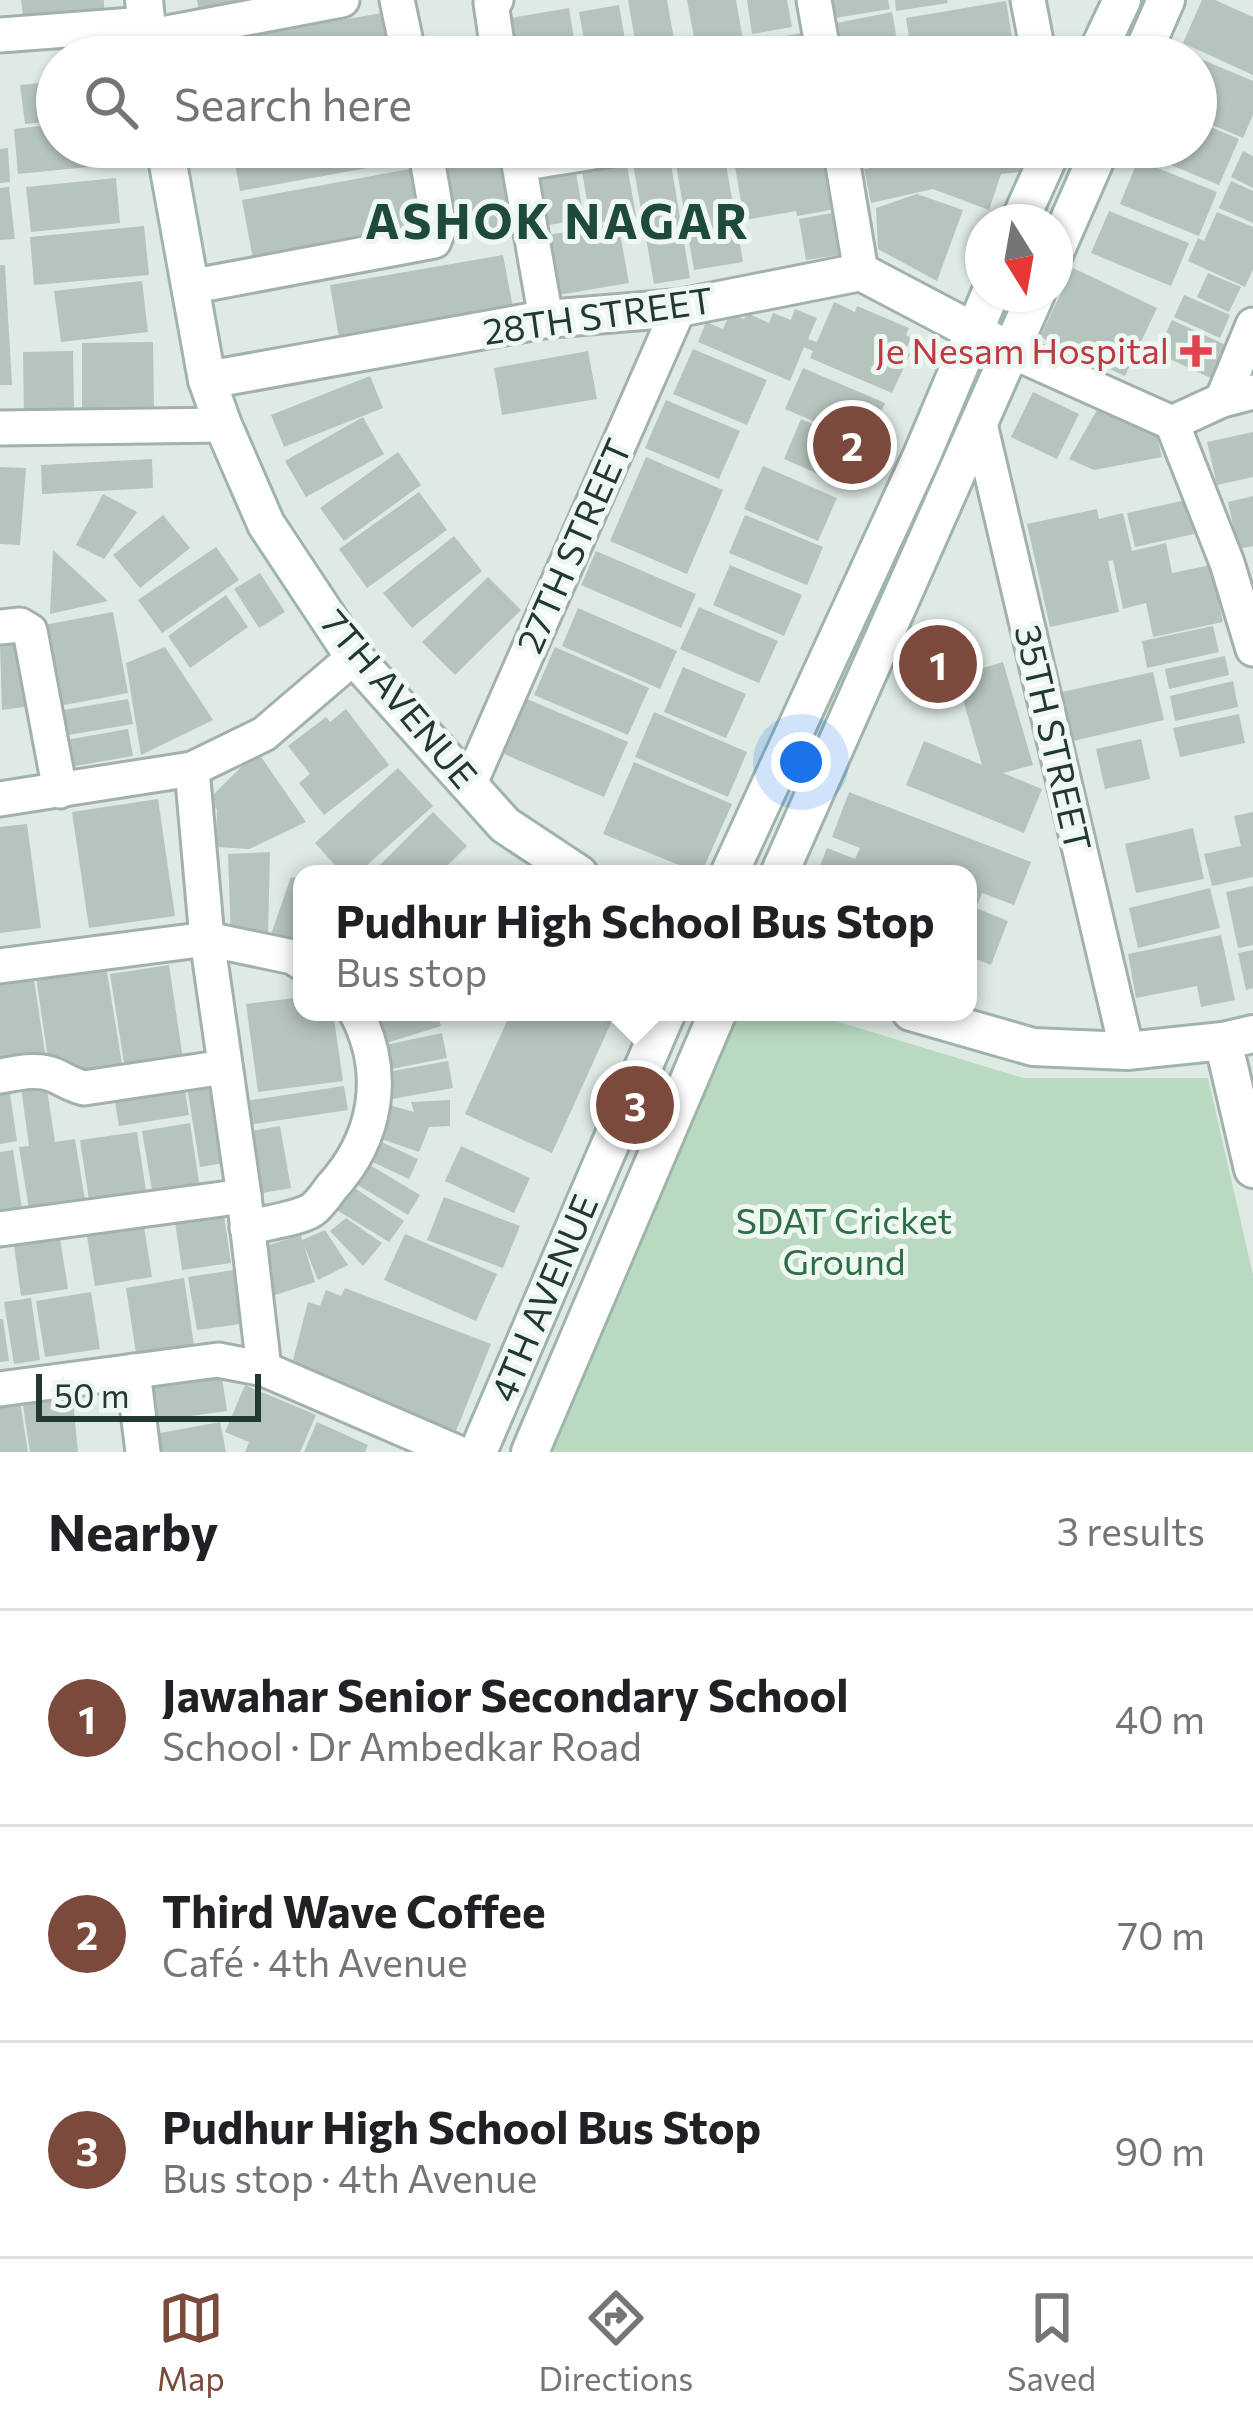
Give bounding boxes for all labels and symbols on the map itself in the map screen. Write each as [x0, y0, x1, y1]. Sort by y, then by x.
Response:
district label: ASHOK NAGAR [365, 190, 751, 249]
north arrow [965, 204, 1073, 312]
street label: 28TH STREET [480, 276, 715, 352]
place label: Je Nesam Hospital [875, 327, 1169, 371]
marker: Je Nesam Hospital [1180, 335, 1212, 367]
pin: 2 [813, 400, 891, 490]
street label: 27TH STREET [505, 431, 639, 659]
street label: 7TH AVENUE [313, 600, 488, 796]
pin: 1 [899, 619, 977, 709]
street label: 35TH STREET [1008, 620, 1102, 855]
your location [771, 732, 831, 792]
pin: 3 [596, 1060, 674, 1150]
street label: 4TH AVENUE [479, 1187, 605, 1407]
park label: SDAT Cricket Ground [736, 1197, 952, 1282]
scale bar [36, 1368, 261, 1421]

